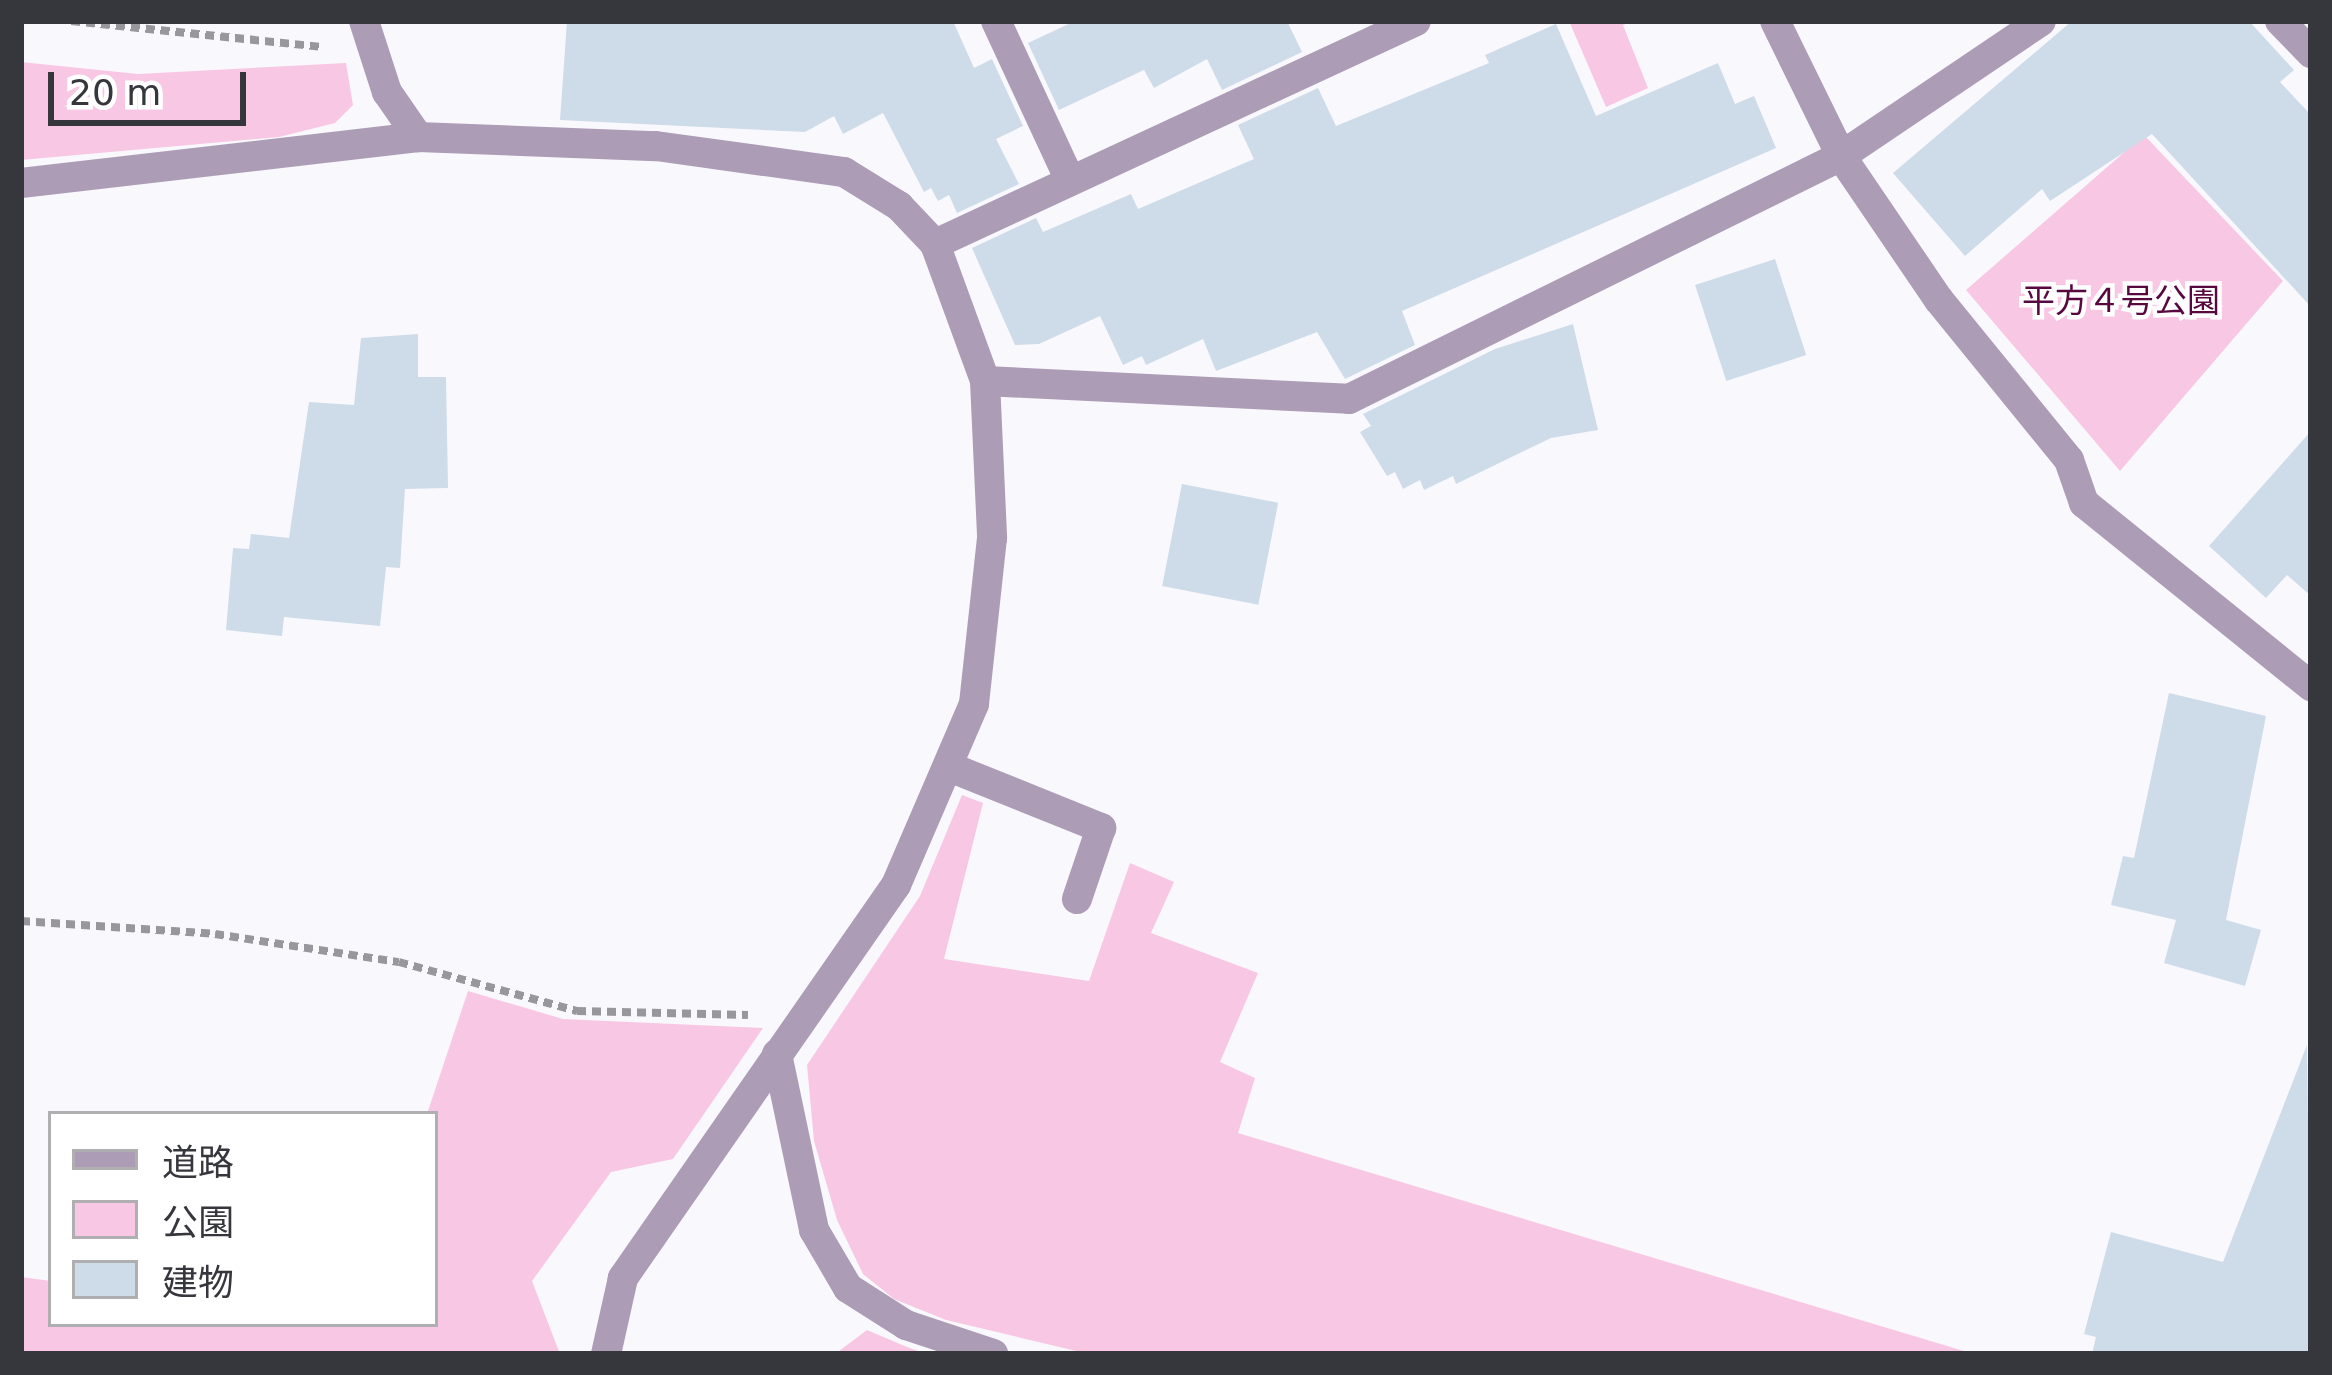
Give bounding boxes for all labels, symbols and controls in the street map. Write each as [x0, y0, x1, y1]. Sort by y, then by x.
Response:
scale bar [54, 48, 252, 122]
text: 20 m [69, 72, 161, 113]
park label: 平方４号公園 [2022, 281, 2220, 321]
legend [48, 1111, 438, 1327]
text: 道路 [162, 1142, 234, 1183]
text: 公園 [162, 1202, 234, 1243]
text: 建物 [162, 1262, 234, 1303]

